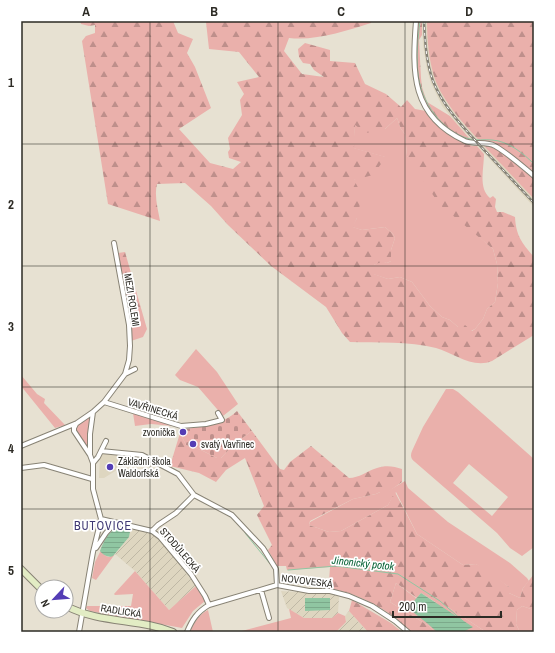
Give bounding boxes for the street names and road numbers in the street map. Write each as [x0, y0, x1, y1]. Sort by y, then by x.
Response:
street label: MEZI ROLEMI [121, 273, 143, 327]
street label: VAVŘINECKÁ [126, 395, 180, 423]
street label: STODŮLECKÁ [157, 524, 204, 576]
street label: NOVOVESKÁ [281, 571, 334, 591]
street label: RADLICKÁ [100, 601, 143, 621]

